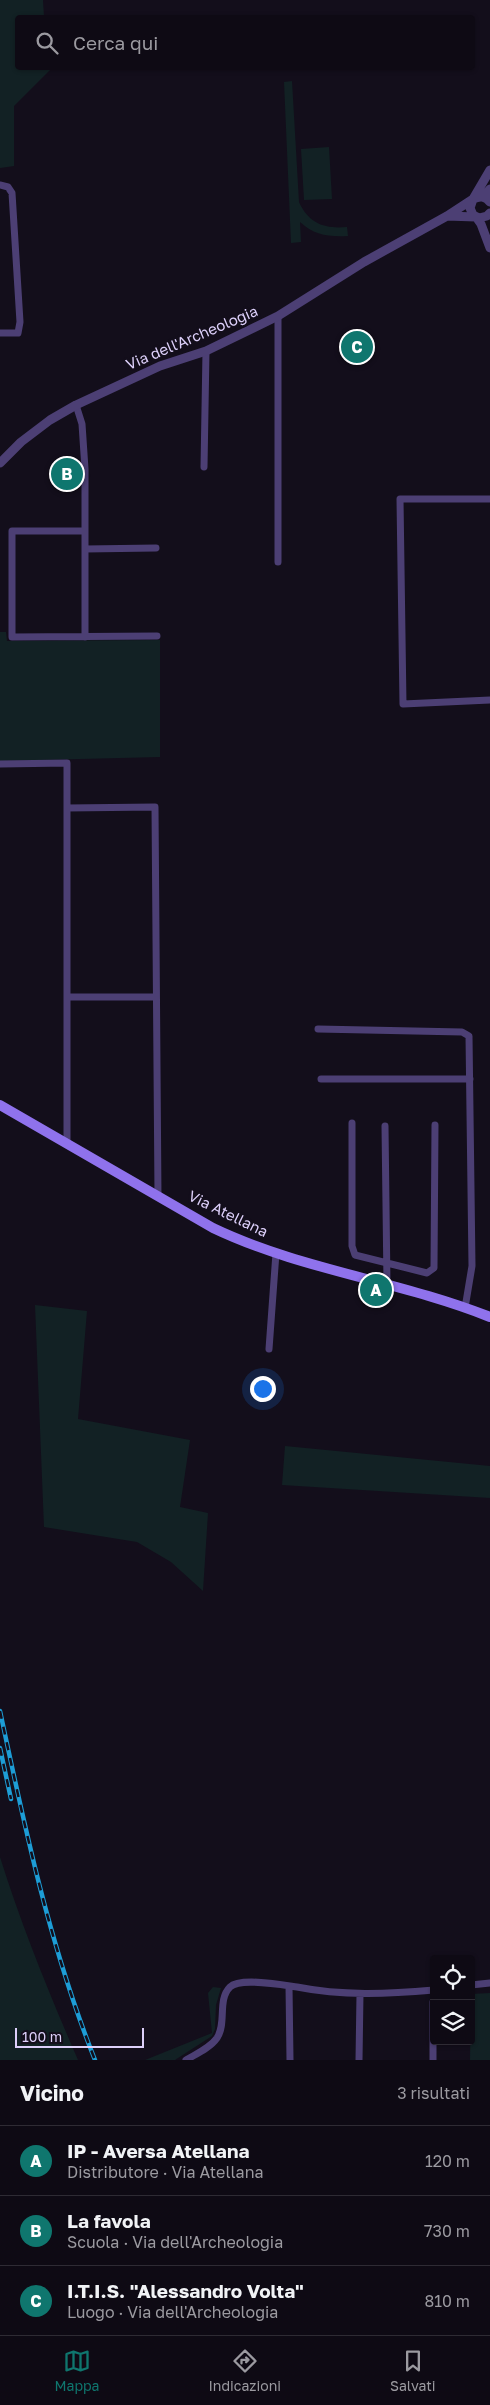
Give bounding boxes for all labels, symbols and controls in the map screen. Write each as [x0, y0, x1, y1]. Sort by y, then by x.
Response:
search box [15, 15, 475, 70]
icon: search [33, 29, 61, 57]
text: Cerca qui [73, 31, 158, 54]
street label: Via dell'Archeologia [123, 301, 260, 373]
pin: C [341, 328, 373, 366]
pin: B [51, 455, 83, 493]
street label: Via Atellana [186, 1186, 271, 1240]
pin: A [360, 1271, 392, 1309]
your location [250, 1376, 276, 1402]
map controls [430, 1955, 475, 2045]
button: locate [430, 1955, 475, 2000]
button: layers [430, 2000, 475, 2045]
scale bar [15, 2025, 144, 2048]
text: 100 m [22, 2028, 62, 2045]
text: Vicino [20, 2080, 84, 2106]
text: 3 risultati [397, 2083, 470, 2103]
text: IP - Aversa Atellana [67, 2139, 249, 2162]
text: A [30, 2151, 42, 2171]
text: 120 m [425, 2151, 470, 2171]
text: Distributore · Via Atellana [67, 2162, 264, 2182]
text: La favola [67, 2209, 151, 2232]
text: B [30, 2221, 42, 2241]
text: 730 m [424, 2221, 470, 2241]
text: Scuola · Via dell'Archeologia [67, 2232, 283, 2252]
text: I.T.I.S. "Alessandro Volta" [67, 2279, 304, 2302]
text: C [30, 2291, 42, 2311]
text: 810 m [424, 2291, 470, 2311]
text: Luogo · Via dell'Archeologia [67, 2302, 278, 2322]
tab: Mappa [54, 2347, 100, 2394]
tab: Indicazioni [208, 2347, 281, 2394]
tab: Salvati [390, 2347, 436, 2394]

